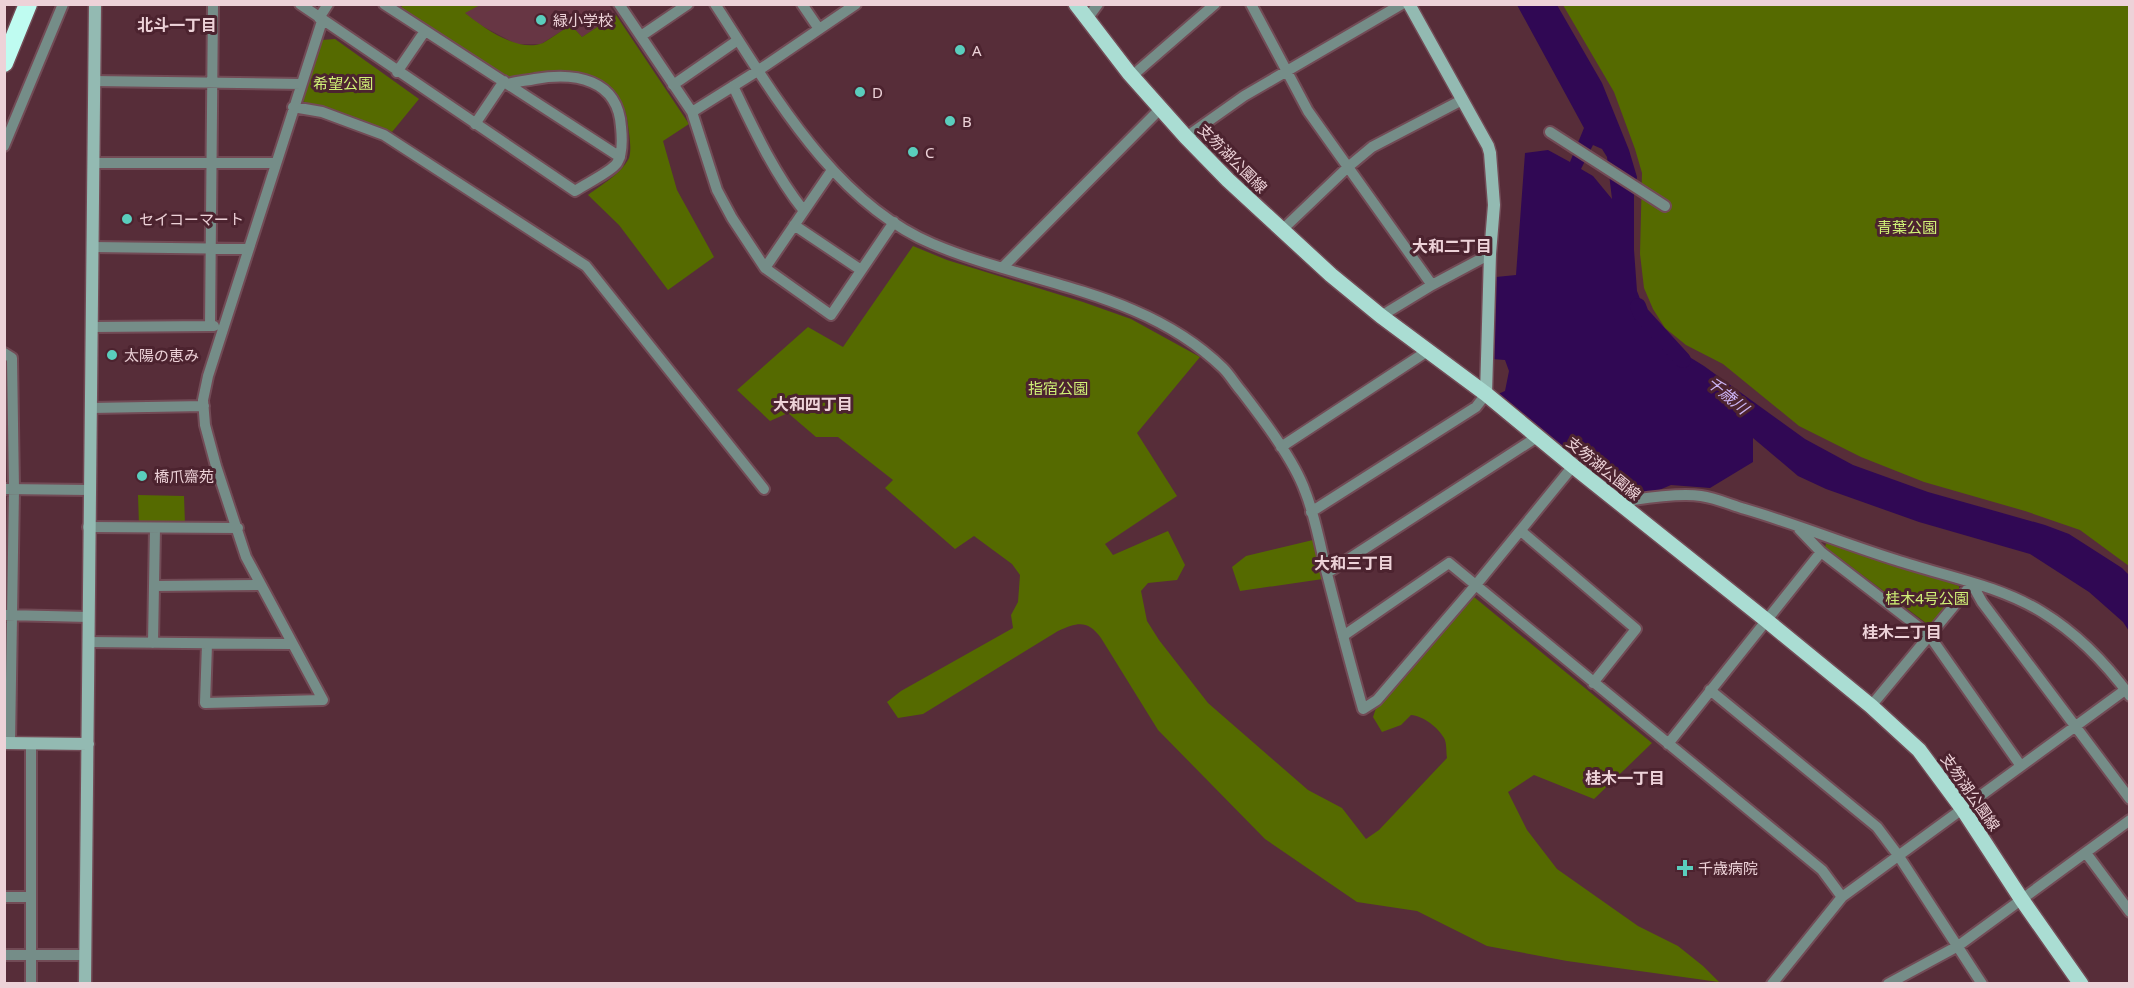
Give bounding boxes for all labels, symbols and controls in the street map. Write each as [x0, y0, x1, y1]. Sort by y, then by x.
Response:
place label: 緑小学校 [553, 10, 613, 30]
marker: 緑小学校 [534, 13, 548, 27]
district label: 北斗一丁目 [137, 14, 217, 36]
place label: A [972, 40, 982, 60]
marker: A [953, 43, 967, 57]
park label: 希望公園 [313, 73, 373, 93]
place label: D [872, 82, 883, 102]
marker: D [853, 85, 867, 99]
place label: B [962, 111, 972, 131]
marker: B [943, 114, 957, 128]
street label: 支笏湖公園線 [1194, 119, 1272, 197]
place label: C [925, 142, 935, 162]
marker: C [906, 145, 920, 159]
place label: セイコーマート [139, 209, 244, 229]
marker: セイコーマート [120, 212, 134, 226]
park label: 青葉公園 [1877, 217, 1937, 237]
district label: 大和二丁目 [1412, 235, 1492, 257]
place label: 太陽の恵み [124, 345, 199, 365]
marker: 太陽の恵み [105, 348, 119, 362]
water label: 千歳川 [1703, 371, 1755, 420]
park label: 指宿公園 [1028, 378, 1088, 398]
district label: 大和四丁目 [773, 393, 853, 415]
street label: 支笏湖公園線 [1563, 432, 1645, 504]
place label: 橋爪齋苑 [154, 466, 214, 486]
marker: 橋爪齋苑 [135, 469, 149, 483]
district label: 大和三丁目 [1314, 552, 1394, 574]
park label: 桂木4号公園 [1885, 588, 1969, 608]
district label: 桂木二丁目 [1862, 621, 1942, 643]
street label: 支笏湖公園線 [1937, 749, 2005, 835]
district label: 桂木一丁目 [1585, 767, 1665, 789]
place label: 千歳病院 [1698, 858, 1758, 878]
marker: 千歳病院 [1676, 859, 1694, 877]

